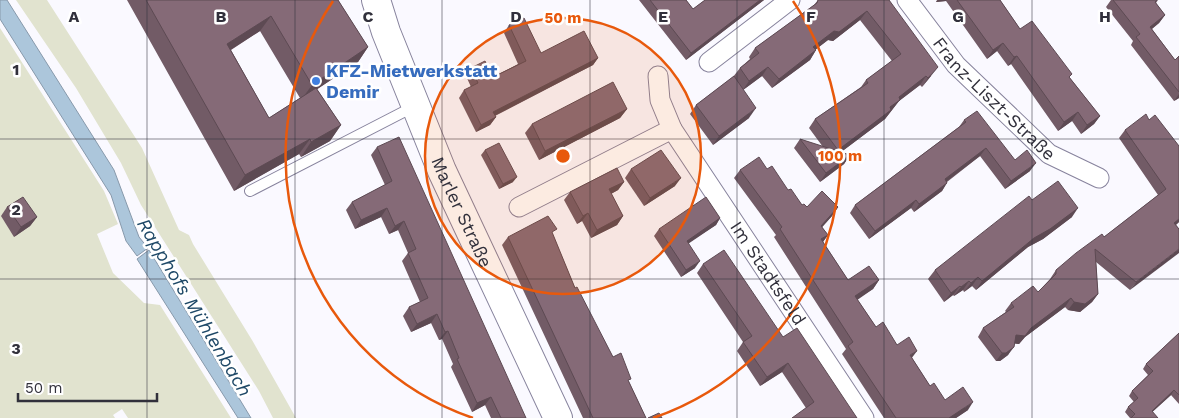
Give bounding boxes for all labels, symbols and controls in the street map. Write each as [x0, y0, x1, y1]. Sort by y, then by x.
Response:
text: A [69, 7, 80, 26]
text: B [216, 7, 227, 26]
text: C [363, 7, 374, 26]
text: D [510, 7, 522, 26]
text: E [658, 7, 668, 26]
text: F [806, 7, 816, 26]
text: G [952, 7, 964, 26]
text: H [1099, 7, 1111, 26]
text: 50 m [545, 9, 581, 27]
street label: Franz-Liszt-Straße [929, 33, 1060, 164]
text: 1 [13, 60, 19, 79]
place label: KFZ-Mietwerkstatt Demir [326, 60, 498, 102]
marker: KFZ-Mietwerkstatt Demir [310, 75, 322, 87]
centre of rings [554, 147, 572, 165]
text: 100 m [818, 147, 862, 165]
street label: Marler Straße [427, 154, 497, 271]
text: 2 [11, 200, 21, 219]
water label: Rapphofs Mühlenbach [132, 214, 257, 400]
street label: Im Stadtsfeld [726, 217, 810, 329]
text: 3 [11, 339, 21, 358]
scale bar [18, 370, 156, 402]
text: 50 m [25, 379, 62, 397]

